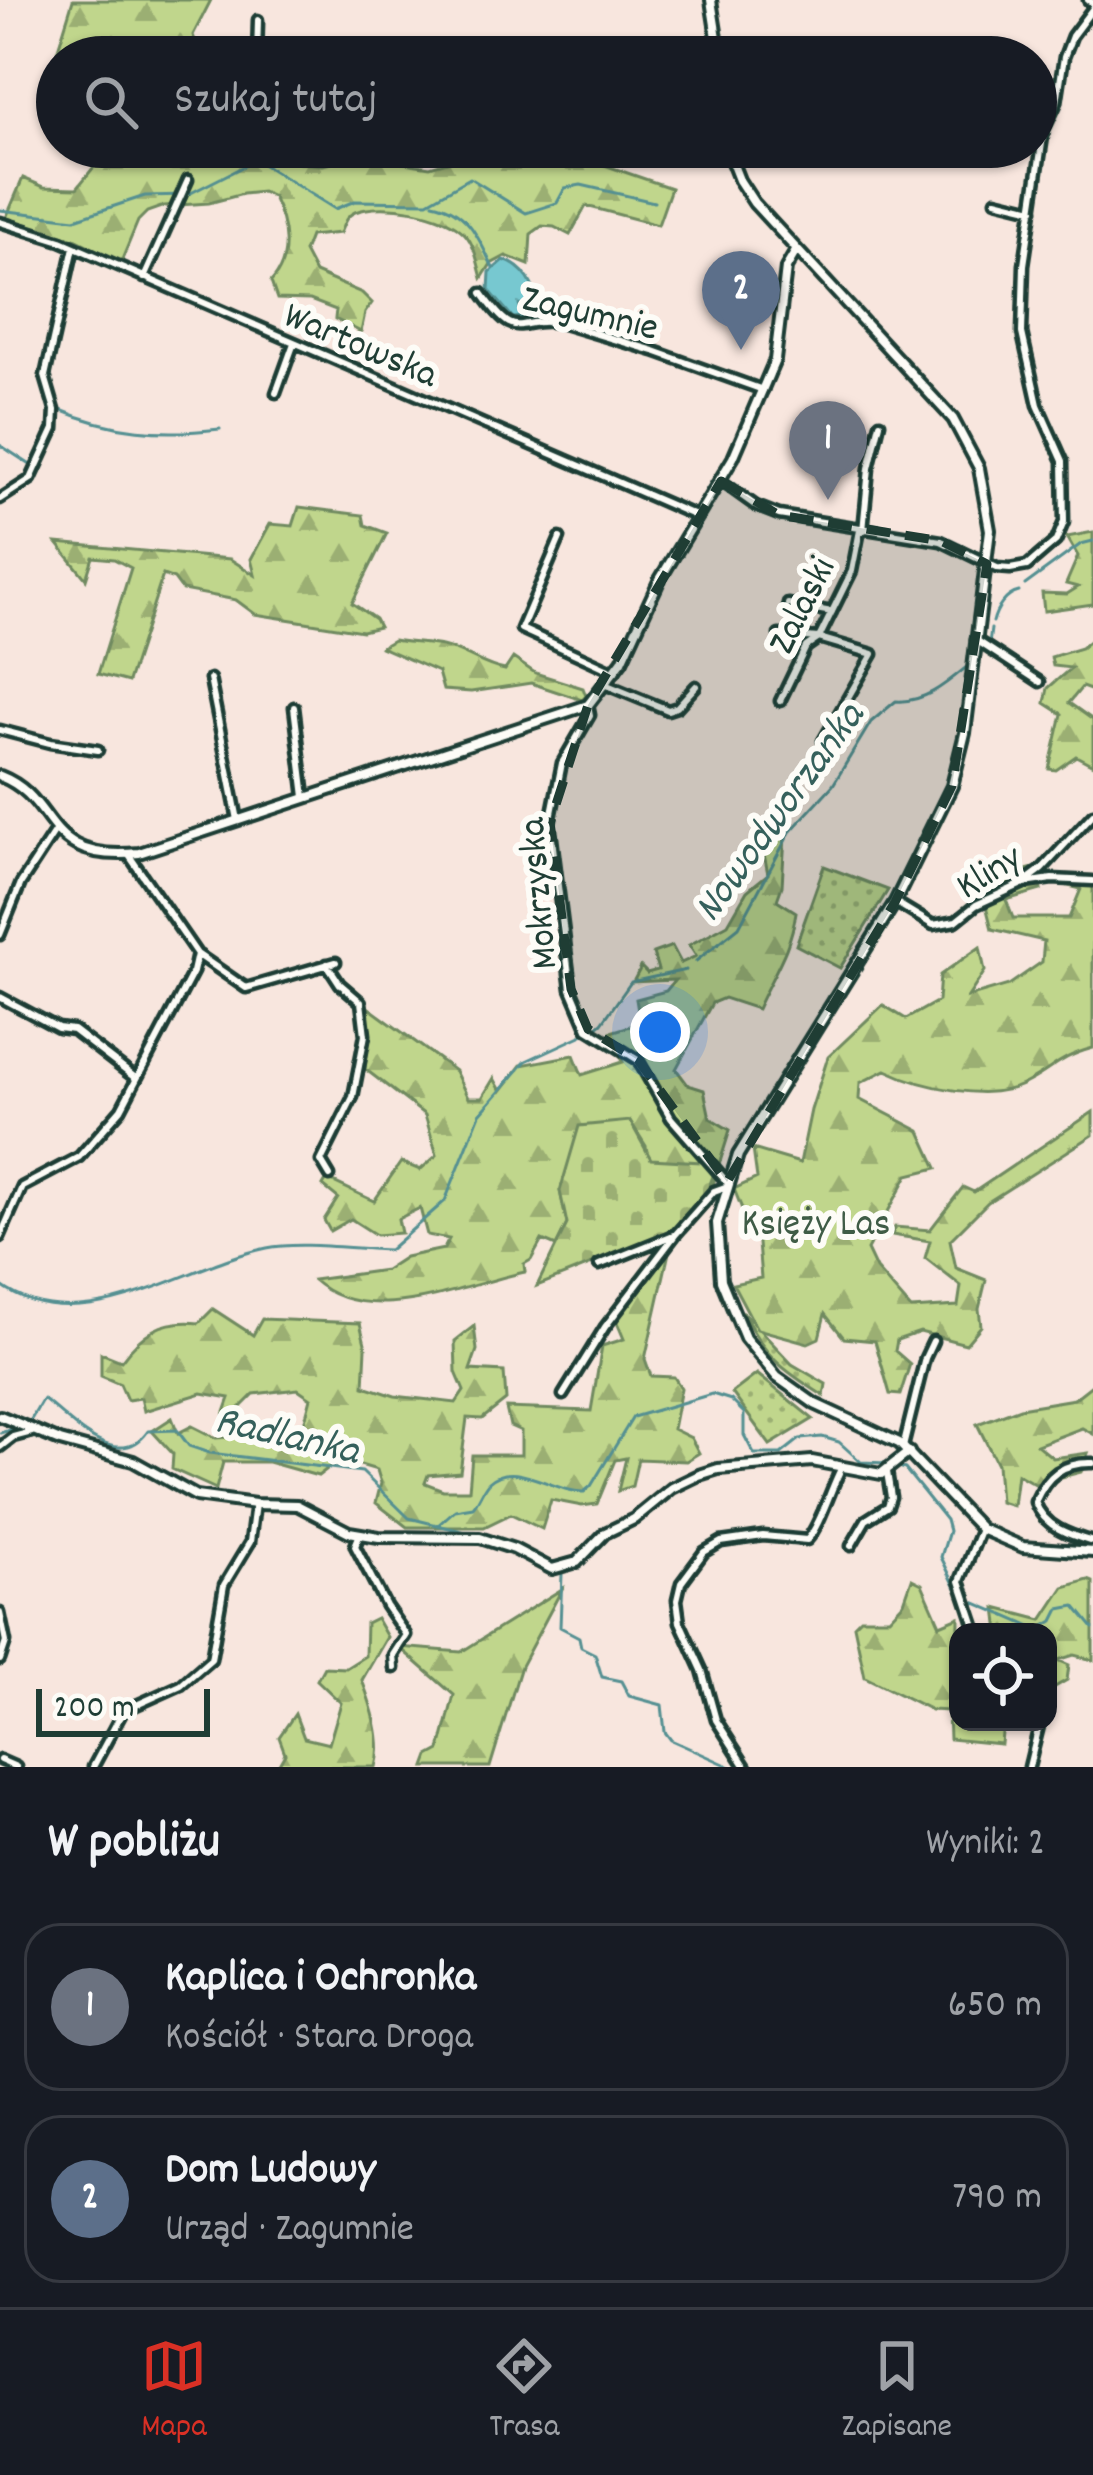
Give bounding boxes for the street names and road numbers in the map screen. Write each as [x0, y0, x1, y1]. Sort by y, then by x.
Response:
street label: Zagumnie [516, 274, 663, 359]
street label: Wartowska [274, 291, 446, 405]
street label: Zalaski [757, 549, 853, 665]
street label: Mokrzyska [507, 815, 575, 972]
street label: Kliny [947, 832, 1035, 916]

